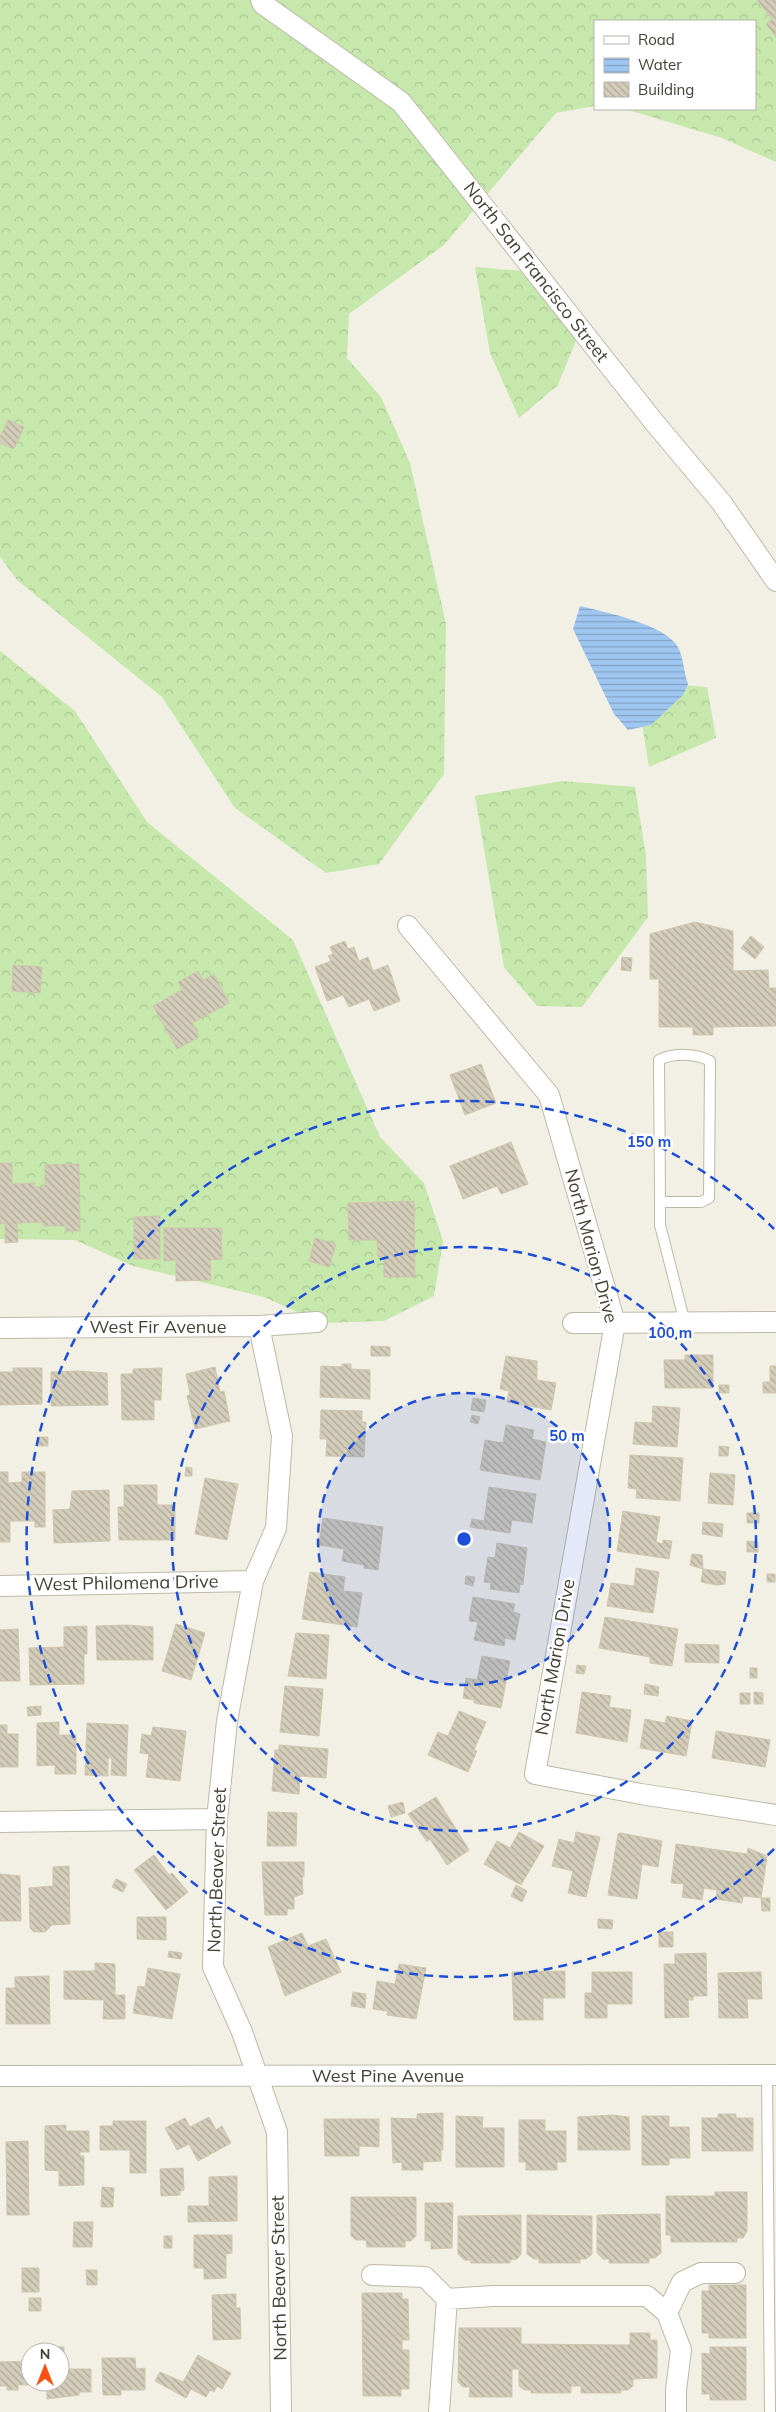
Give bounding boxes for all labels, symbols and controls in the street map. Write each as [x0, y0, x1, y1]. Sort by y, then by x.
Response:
legend [594, 20, 756, 110]
text: Road [638, 30, 675, 49]
text: Water [638, 55, 682, 74]
text: Building [638, 80, 694, 99]
street label: North San Francisco Street [459, 177, 614, 367]
text: 150 m [627, 1132, 671, 1151]
street label: North Marion Drive [560, 1166, 623, 1325]
street label: West Fir Avenue [90, 1315, 226, 1338]
text: 100 m [648, 1323, 692, 1342]
text: 50 m [549, 1426, 585, 1445]
centre of rings [455, 1530, 473, 1548]
street label: West Philomena Drive [33, 1569, 219, 1596]
street label: North Marion Drive [529, 1577, 580, 1737]
street label: North Beaver Street [202, 1787, 231, 1953]
street label: West Pine Avenue [312, 2064, 464, 2087]
street label: North Beaver Street [266, 2195, 291, 2361]
north arrow [20, 2342, 70, 2392]
text: N [40, 2345, 50, 2363]

